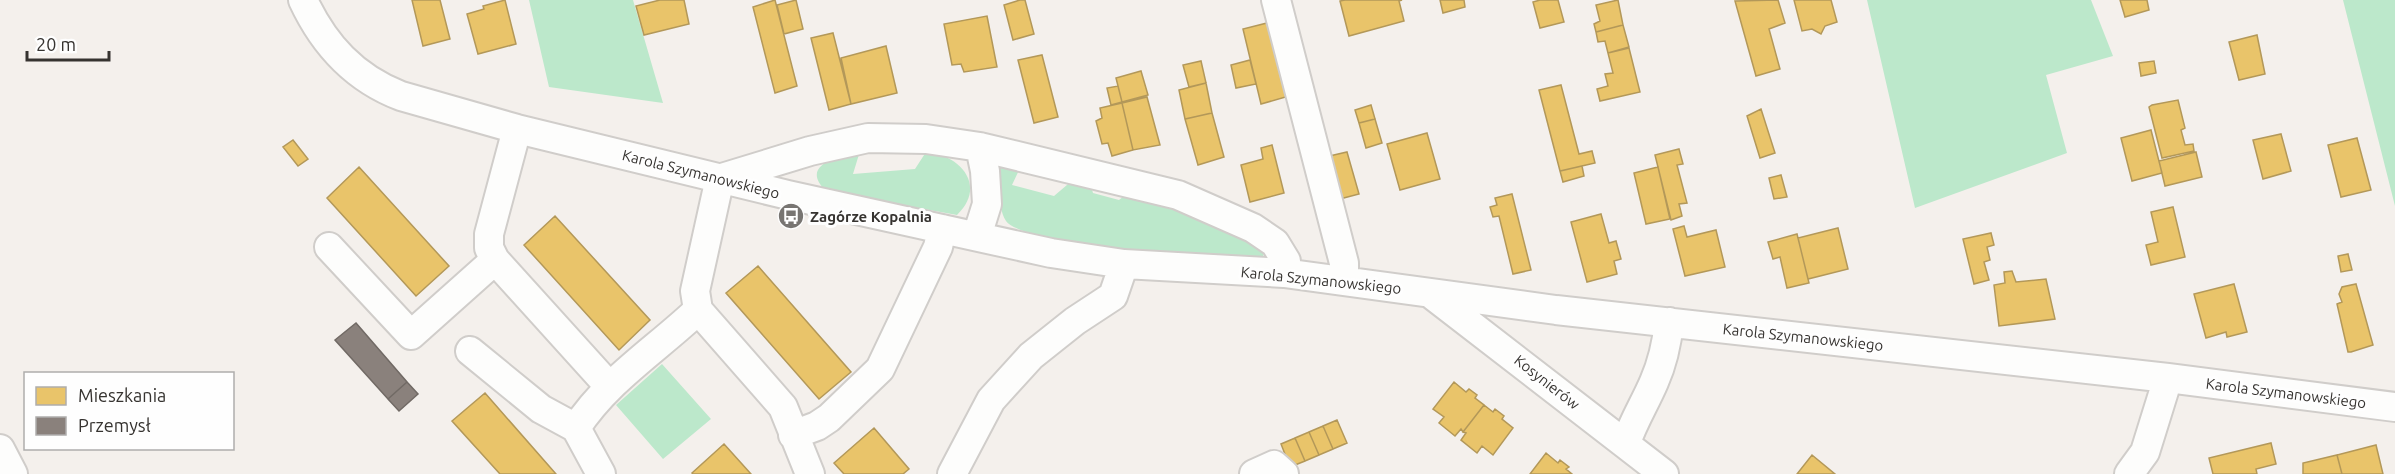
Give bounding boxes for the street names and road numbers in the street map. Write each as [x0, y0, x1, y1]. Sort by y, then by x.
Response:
street label: Karola Szymanowskiego [621, 146, 781, 202]
street label: Karola Szymanowskiego [1240, 263, 1402, 297]
street label: Karola Szymanowskiego [1722, 320, 1884, 354]
street label: Kosynierów [1511, 351, 1583, 413]
street label: Karola Szymanowskiego [2205, 375, 2367, 411]

